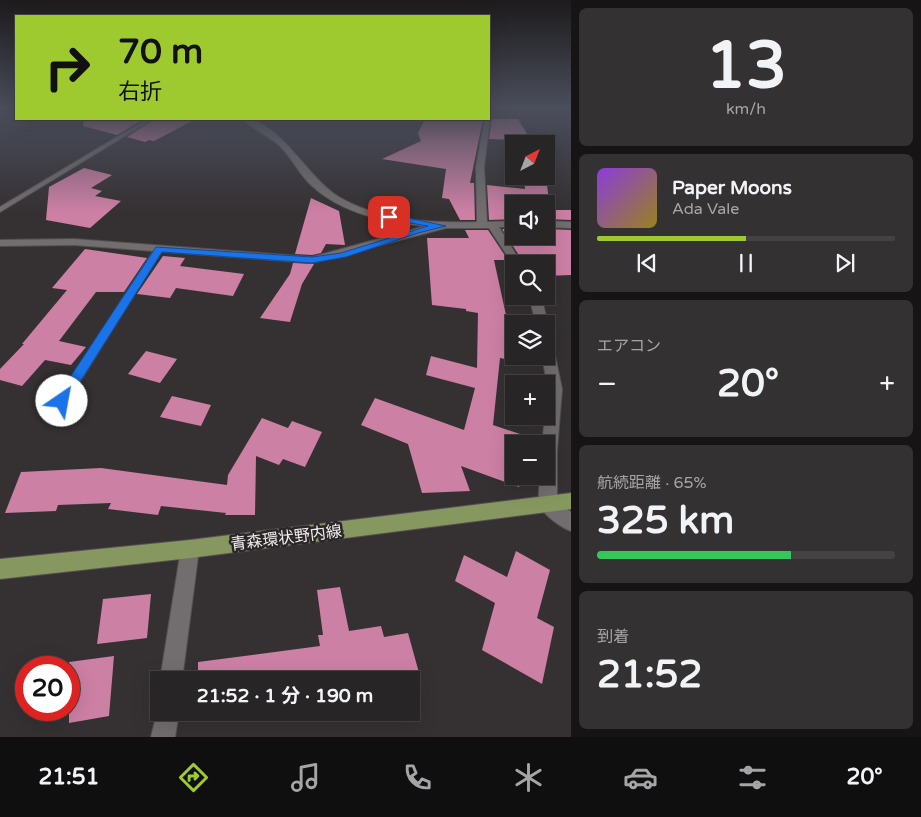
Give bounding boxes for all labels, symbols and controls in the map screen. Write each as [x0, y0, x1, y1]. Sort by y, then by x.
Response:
text: 13 [705, 27, 787, 106]
text: 70 m [118, 31, 203, 73]
icon: right [35, 35, 100, 100]
text: 右折 [118, 79, 162, 105]
text: km/h [726, 99, 766, 119]
north arrow [505, 135, 555, 185]
map controls [505, 135, 555, 485]
text: Paper Moons [672, 177, 792, 199]
button: sound [505, 195, 555, 245]
pin [368, 196, 410, 238]
text: Ada Vale [672, 199, 739, 219]
icon: arrive [375, 203, 403, 231]
icon: previous [633, 249, 661, 277]
icon: pause [732, 249, 760, 277]
icon: next [831, 249, 859, 277]
button: search [505, 255, 555, 305]
button: layers [505, 315, 555, 365]
text: エアコン [597, 336, 661, 356]
text: 20° [717, 361, 779, 407]
text: − [597, 367, 617, 401]
text: + [879, 367, 895, 401]
position arrow [35, 374, 87, 426]
button: + [505, 375, 555, 425]
button: − [505, 435, 555, 485]
text: 航続距離 · 65% [597, 473, 707, 493]
text: 325 km [597, 498, 734, 544]
street label: 青森環状野内線 [229, 521, 343, 555]
text: 到着 [597, 627, 629, 647]
text: 21:52 [597, 652, 702, 698]
speed limit sign: 20 [15, 656, 80, 721]
text: 21:52 · 1 分 · 190 m [197, 685, 373, 707]
icon: directions [176, 760, 211, 795]
icon: music [288, 760, 323, 795]
icon: phone [400, 760, 435, 795]
icon: climate [511, 760, 546, 795]
icon: car [623, 760, 658, 795]
icon: filters [735, 760, 770, 795]
text: 21:51 [38, 764, 99, 790]
text: 20° [847, 764, 883, 790]

